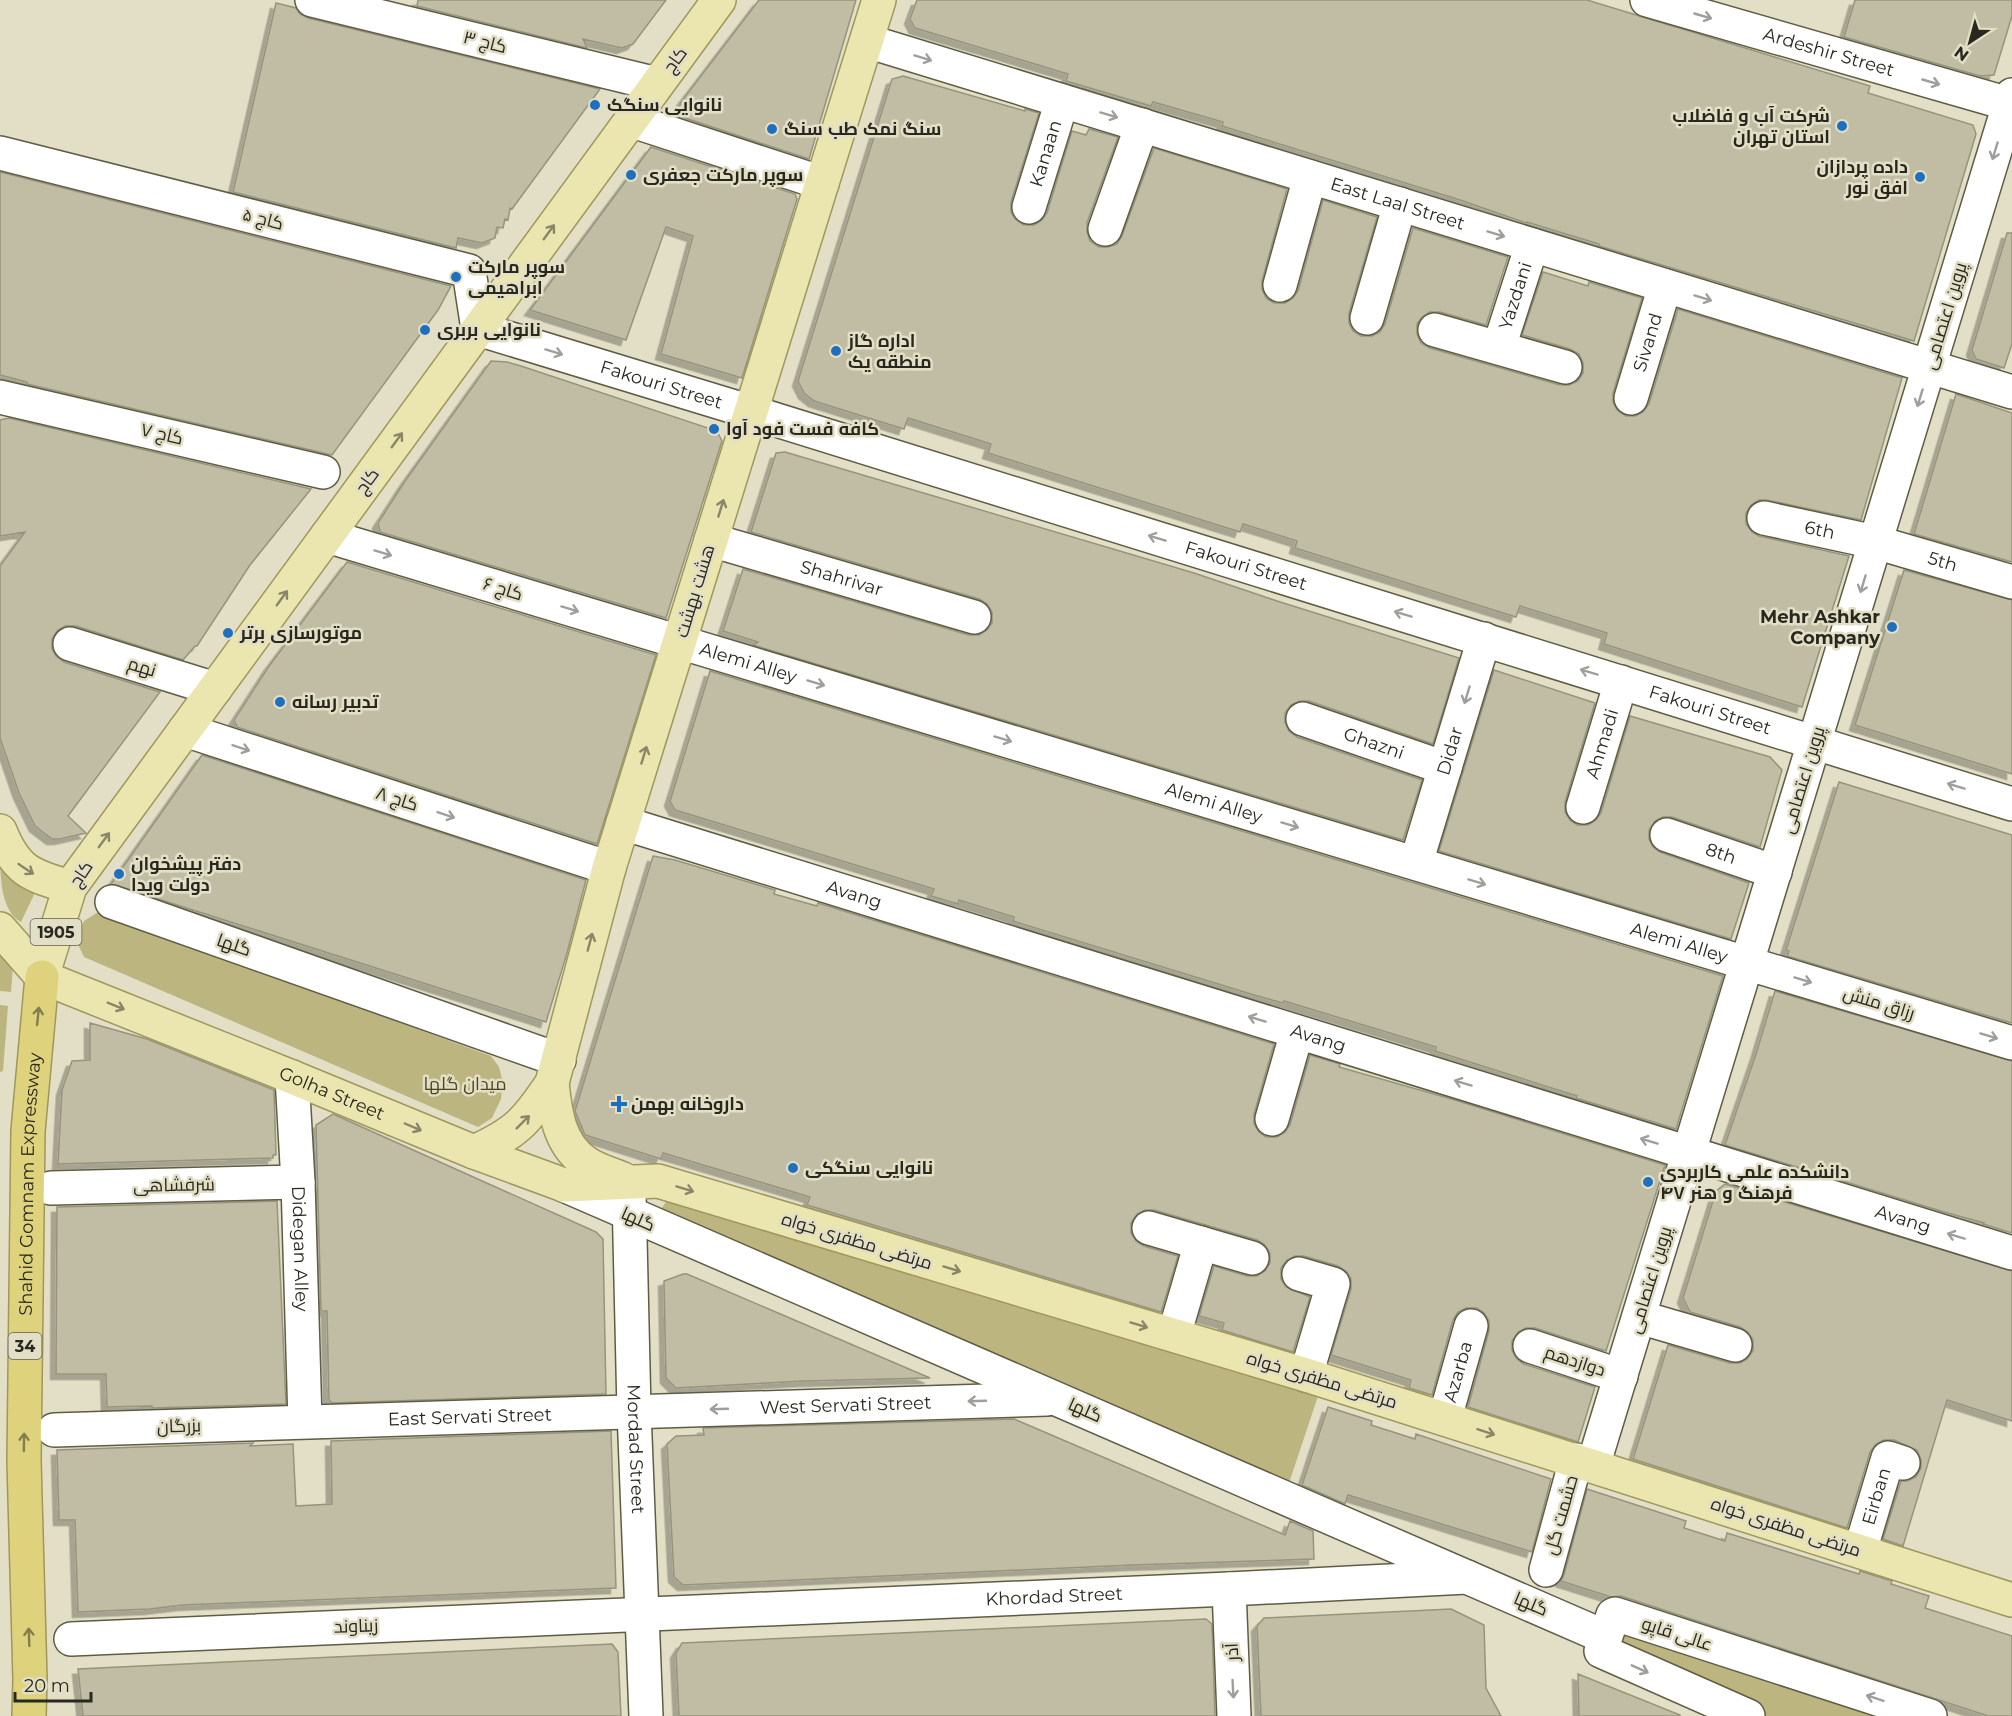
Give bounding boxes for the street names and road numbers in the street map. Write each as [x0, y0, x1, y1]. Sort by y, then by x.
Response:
street label: Ardeshir Street [1761, 23, 1897, 81]
street label: کاج ۳ [461, 26, 509, 59]
street label: کاج [658, 43, 693, 78]
street label: Kanaan [1025, 117, 1066, 190]
street label: East Laal Street [1328, 173, 1467, 235]
street label: کاج ۵ [240, 203, 286, 236]
street label: Yazdani [1494, 259, 1537, 332]
street label: پروین اعتصامی [1918, 260, 1973, 373]
street label: Sivand [1629, 310, 1667, 375]
street label: Fakouri Street [598, 356, 725, 414]
street label: کاج ۷ [138, 418, 185, 451]
street label: کاج [350, 464, 385, 499]
street label: 6th [1803, 516, 1837, 544]
street label: Fakouri Street [1182, 537, 1310, 595]
street label: هشت بهشت [670, 542, 720, 640]
street label: 5th [1925, 547, 1960, 576]
street label: Shahrivar [798, 556, 886, 601]
street label: کاج ۶ [480, 573, 525, 606]
street label: Alemi Alley [697, 638, 800, 688]
street label: نهم [125, 652, 159, 683]
street label: Fakouri Street [1646, 681, 1774, 739]
street label: Ahmadi [1581, 706, 1623, 781]
street label: Ghazni [1341, 723, 1407, 764]
street label: Didar [1432, 724, 1468, 778]
street label: پروین اعتصامی [1776, 724, 1831, 837]
street label: Alemi Alley [1162, 778, 1265, 828]
street label: کاج ۸ [373, 782, 421, 817]
street label: 8th [1703, 838, 1739, 869]
street label: کاج [64, 857, 98, 892]
street label: Avang [824, 876, 885, 914]
street label: Alemi Alley [1628, 918, 1731, 968]
road number: 1905 [31, 919, 82, 945]
street label: گلها [214, 929, 254, 961]
street label: رزاق منش [1840, 982, 1918, 1025]
street label: Avang [1288, 1019, 1349, 1057]
street label: Shahid Gomnam Expressway [15, 1052, 46, 1316]
street label: Golha Street [276, 1062, 388, 1125]
street label: شرفشاهی [133, 1173, 215, 1197]
street label: Didegan Alley [287, 1186, 313, 1312]
street label: Avang [1873, 1200, 1934, 1238]
street label: گلها [618, 1202, 658, 1236]
street label: مرتضی مظفری خواه [779, 1208, 935, 1274]
street label: پروین اعتصامی [1623, 1224, 1678, 1337]
road number: 34 [9, 1333, 42, 1359]
street label: Azarba [1439, 1339, 1477, 1405]
street label: دوازدهم [1541, 1341, 1608, 1382]
street label: مرتضی مظفری خواه [1244, 1347, 1400, 1413]
street label: Mordad Street [622, 1384, 649, 1514]
street label: West Servati Street [760, 1392, 932, 1419]
street label: گلها [1065, 1393, 1105, 1427]
street label: East Servati Street [387, 1403, 552, 1431]
street label: بزرگان [156, 1414, 202, 1438]
street label: Eirban [1857, 1465, 1895, 1528]
street label: حشمت گل [1539, 1473, 1583, 1557]
street label: مرتضی مظفری خواه [1708, 1492, 1864, 1562]
street label: Khordad Street [985, 1583, 1123, 1611]
street label: گلها [1511, 1587, 1551, 1621]
street label: عالی قاپو [1639, 1612, 1715, 1657]
street label: زیناوند [333, 1614, 379, 1638]
street label: آذر [1221, 1642, 1244, 1663]

